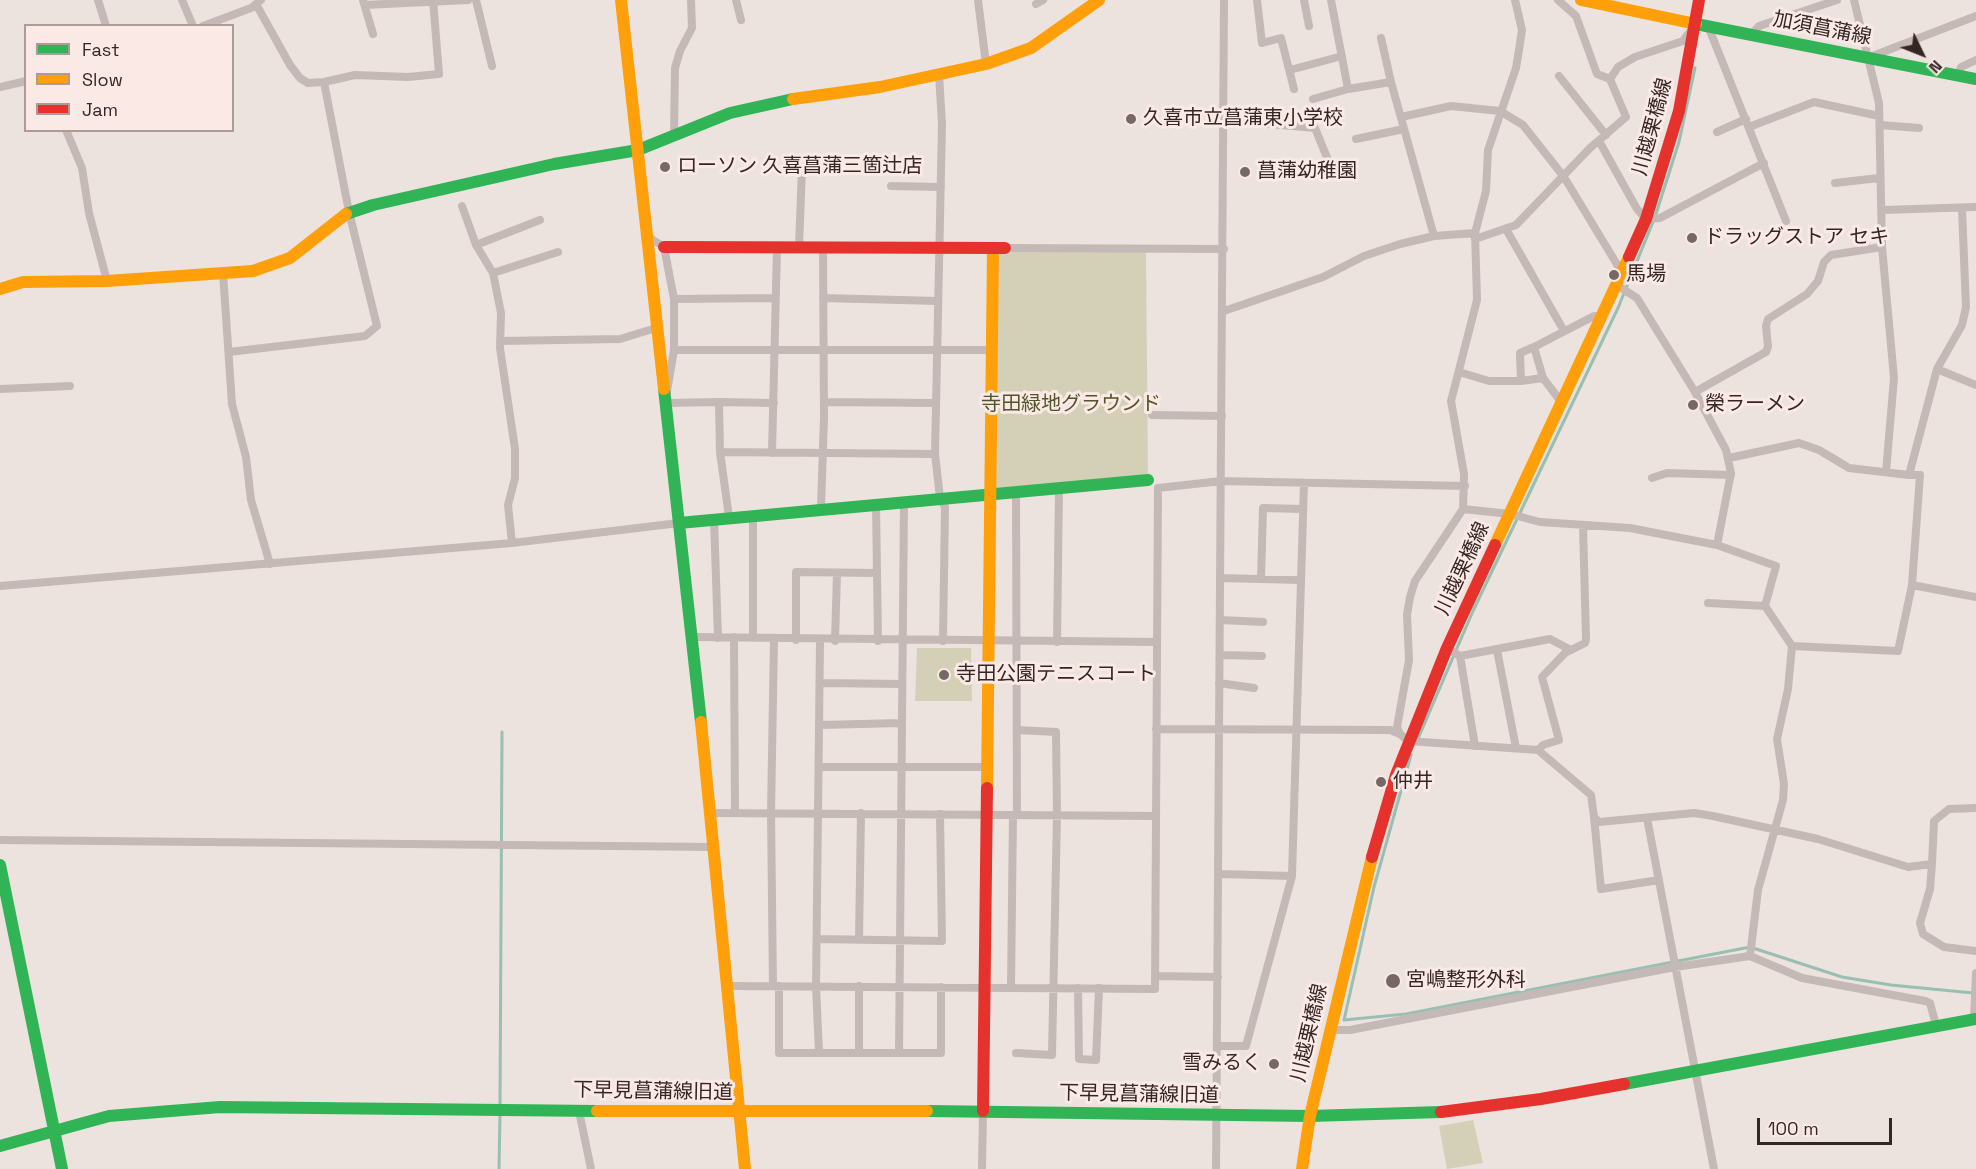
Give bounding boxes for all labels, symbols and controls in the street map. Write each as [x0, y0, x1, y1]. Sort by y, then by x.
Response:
street label: 加須菖蒲線 [1771, 8, 1873, 50]
legend [24, 24, 234, 132]
north arrow [1892, 24, 1952, 84]
text: Fast [82, 38, 119, 61]
text: N [1924, 56, 1947, 78]
text: Slow [82, 68, 123, 91]
street label: 川越栗橋線 [1628, 76, 1678, 178]
text: Jam [82, 98, 118, 121]
place label: 久喜市立菖蒲東小学校 [1143, 107, 1343, 131]
marker: 久喜市立菖蒲東小学校 [1124, 112, 1138, 126]
place label: ローソン 久喜菖蒲三箇辻店 [677, 155, 922, 179]
marker: ローソン 久喜菖蒲三箇辻店 [658, 160, 672, 174]
place label: 菖蒲幼稚園 [1257, 160, 1357, 184]
marker: 菖蒲幼稚園 [1238, 165, 1252, 179]
place label: ドラッグストア セキ [1704, 226, 1889, 250]
marker: ドラッグストア セキ [1685, 231, 1699, 245]
place label: 馬場 [1626, 263, 1666, 287]
marker: 馬場 [1607, 268, 1621, 282]
park label: 寺田緑地グラウンド [981, 393, 1161, 417]
place label: 榮ラーメン [1705, 393, 1805, 417]
marker: 榮ラーメン [1686, 398, 1700, 412]
street label: 川越栗橋線 [1431, 519, 1495, 619]
place label: 寺田公園テニスコート [956, 663, 1156, 687]
marker: 寺田公園テニスコート [937, 668, 951, 682]
place label: 仲井 [1393, 770, 1433, 794]
marker: 仲井 [1374, 775, 1388, 789]
place label: 宮嶋整形外科 [1406, 969, 1526, 993]
marker: 宮嶋整形外科 [1384, 972, 1402, 990]
street label: 川越栗橋線 [1287, 982, 1333, 1084]
place label: 雪みるく [1182, 1052, 1262, 1076]
marker: 雪みるく [1267, 1057, 1281, 1071]
street label: 下早見菖蒲線旧道 [573, 1079, 733, 1105]
street label: 下早見菖蒲線旧道 [1059, 1082, 1219, 1108]
scale bar [1760, 1106, 1895, 1144]
text: 100 m [1768, 1117, 1819, 1140]

